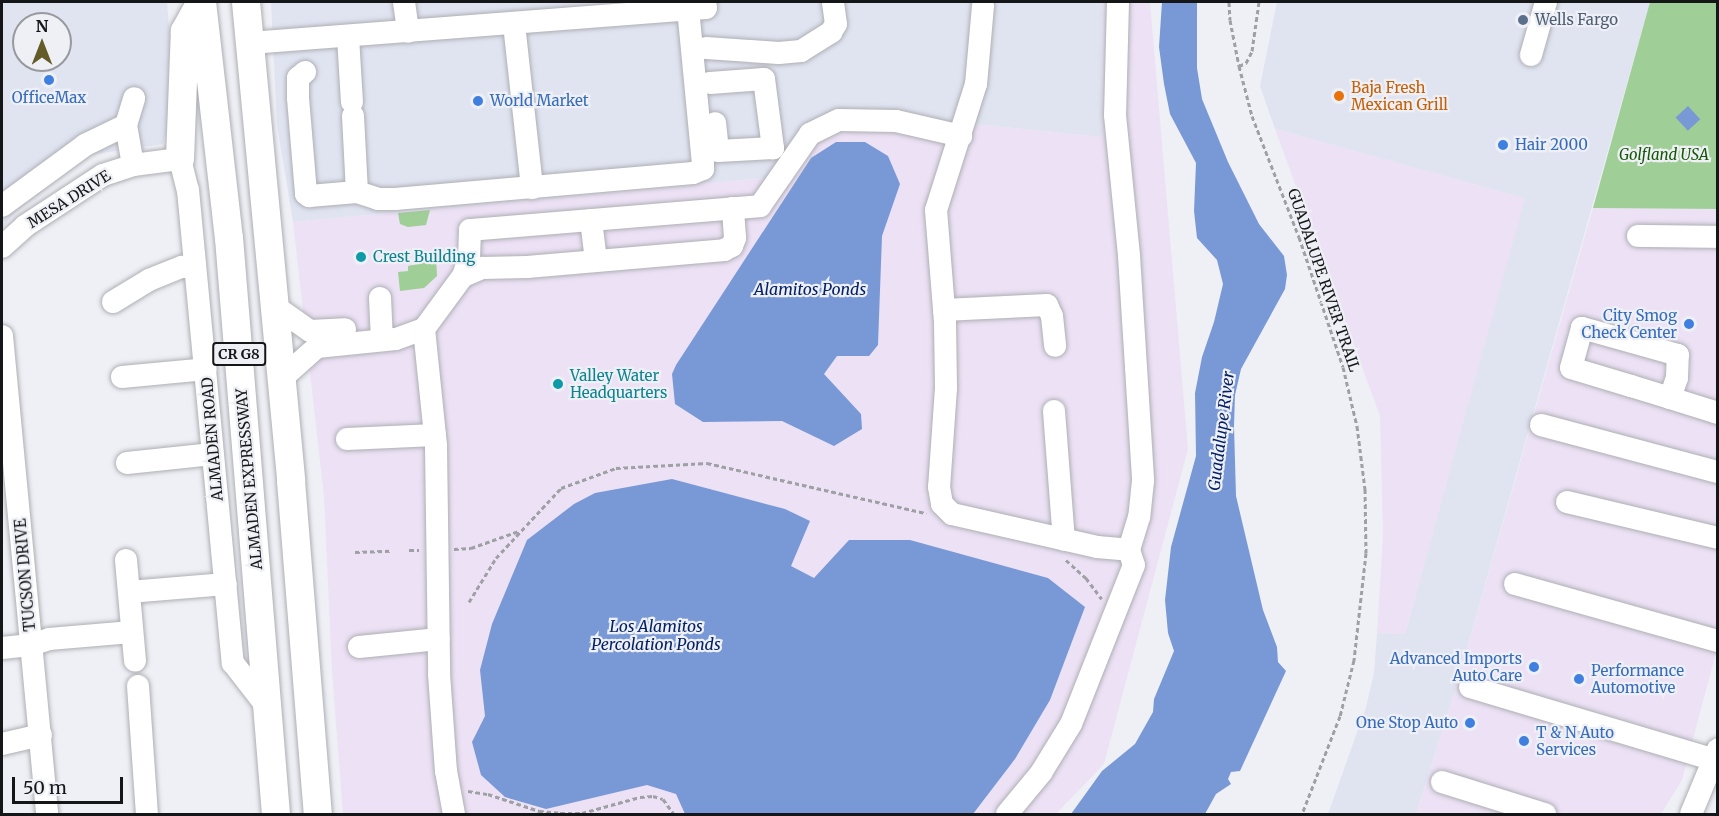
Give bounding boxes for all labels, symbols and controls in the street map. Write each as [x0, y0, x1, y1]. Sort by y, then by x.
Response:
place label: Wells Fargo [1535, 11, 1618, 29]
north arrow [12, 12, 72, 72]
marker: Wells Fargo [1516, 13, 1530, 27]
text: N [36, 16, 48, 36]
marker: OfficeMax [42, 73, 56, 87]
place label: Baja Fresh Mexican Grill [1351, 78, 1448, 113]
place label: OfficeMax [12, 89, 86, 107]
marker: Baja Fresh Mexican Grill [1332, 89, 1346, 103]
place label: World Market [490, 92, 589, 110]
marker: World Market [471, 94, 485, 108]
place label: Hair 2000 [1515, 136, 1588, 154]
marker: Hair 2000 [1496, 138, 1510, 152]
park label: Golfland USA [1619, 146, 1709, 164]
street label: MESA DRIVE [24, 166, 114, 232]
street label: GUADALUPE RIVER TRAIL [1284, 186, 1364, 374]
place label: Crest Building [373, 248, 475, 266]
marker: Crest Building [354, 250, 368, 264]
water label: Alamitos Ponds [754, 279, 866, 299]
place label: City Smog Check Center [1582, 306, 1677, 341]
marker: City Smog Check Center [1682, 317, 1696, 331]
road number: CR G8 [212, 343, 266, 365]
place label: Valley Water Headquarters [570, 366, 667, 401]
water label: Guadalupe River [1204, 370, 1238, 492]
street label: ALMADEN ROAD [198, 376, 226, 502]
marker: Valley Water Headquarters [551, 377, 565, 391]
street label: ALMADEN EXPRESSWAY [232, 388, 266, 570]
street label: TUCSON DRIVE [11, 518, 39, 632]
water label: Los Alamitos Percolation Ponds [591, 616, 721, 654]
place label: Advanced Imports Auto Care [1390, 649, 1522, 684]
marker: Advanced Imports Auto Care [1527, 660, 1541, 674]
place label: Performance Automotive [1591, 661, 1684, 696]
marker: Performance Automotive [1572, 672, 1586, 686]
place label: One Stop Auto [1356, 714, 1458, 732]
marker: One Stop Auto [1463, 716, 1477, 730]
place label: T & N Auto Services [1536, 723, 1614, 758]
marker: T & N Auto Services [1517, 734, 1531, 748]
scale bar [15, 765, 126, 803]
text: 50 m [23, 776, 67, 799]

